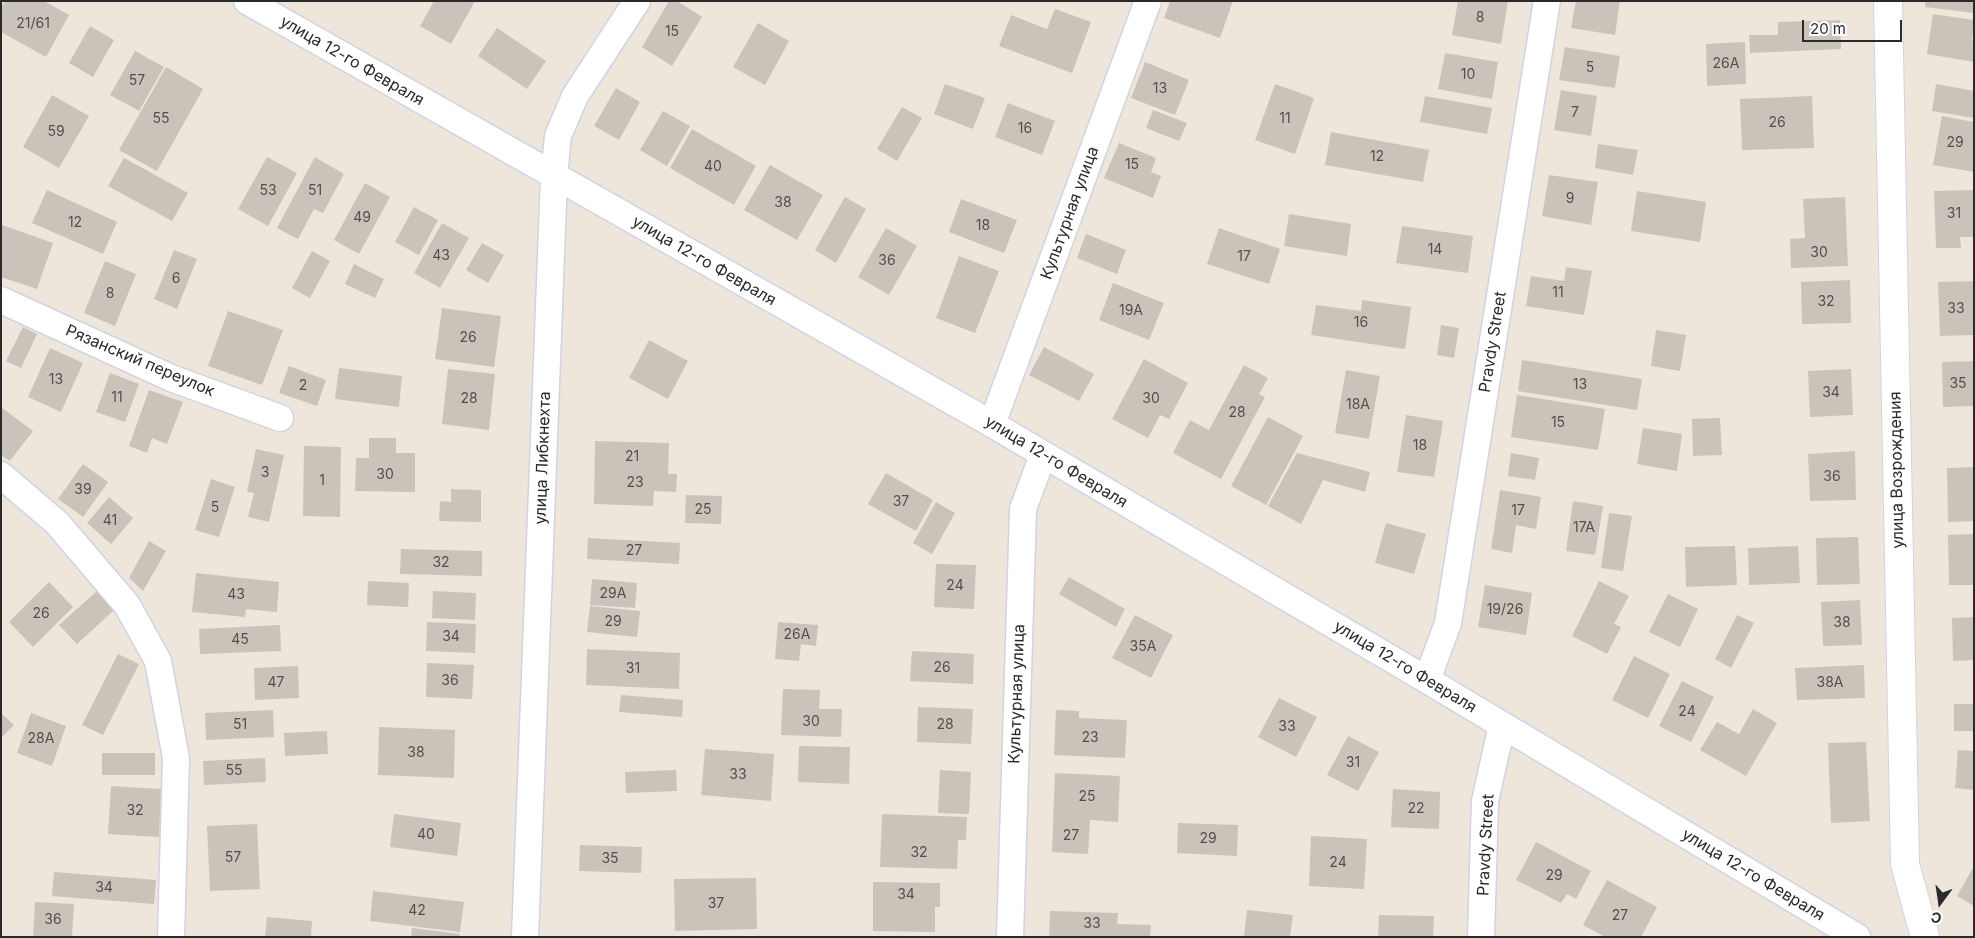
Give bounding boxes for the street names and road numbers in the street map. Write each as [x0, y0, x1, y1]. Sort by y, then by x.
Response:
street label: улица 12-го Февраля [277, 12, 427, 110]
street label: Культурная улица [1037, 144, 1103, 282]
street label: улица 12-го Февраля [629, 212, 779, 310]
street label: Pravdy Street [1476, 290, 1510, 394]
street label: Рязанский переулок [63, 321, 217, 401]
street label: улица Либкнехта [531, 391, 555, 525]
street label: улица Возрождения [1886, 391, 1908, 549]
street label: улица 12-го Февраля [981, 412, 1131, 512]
street label: улица 12-го Февраля [1330, 617, 1480, 717]
street label: Культурная улица [1005, 624, 1029, 764]
street label: Pravdy Street [1474, 793, 1498, 897]
street label: улица 12-го Февраля [1678, 825, 1828, 925]

